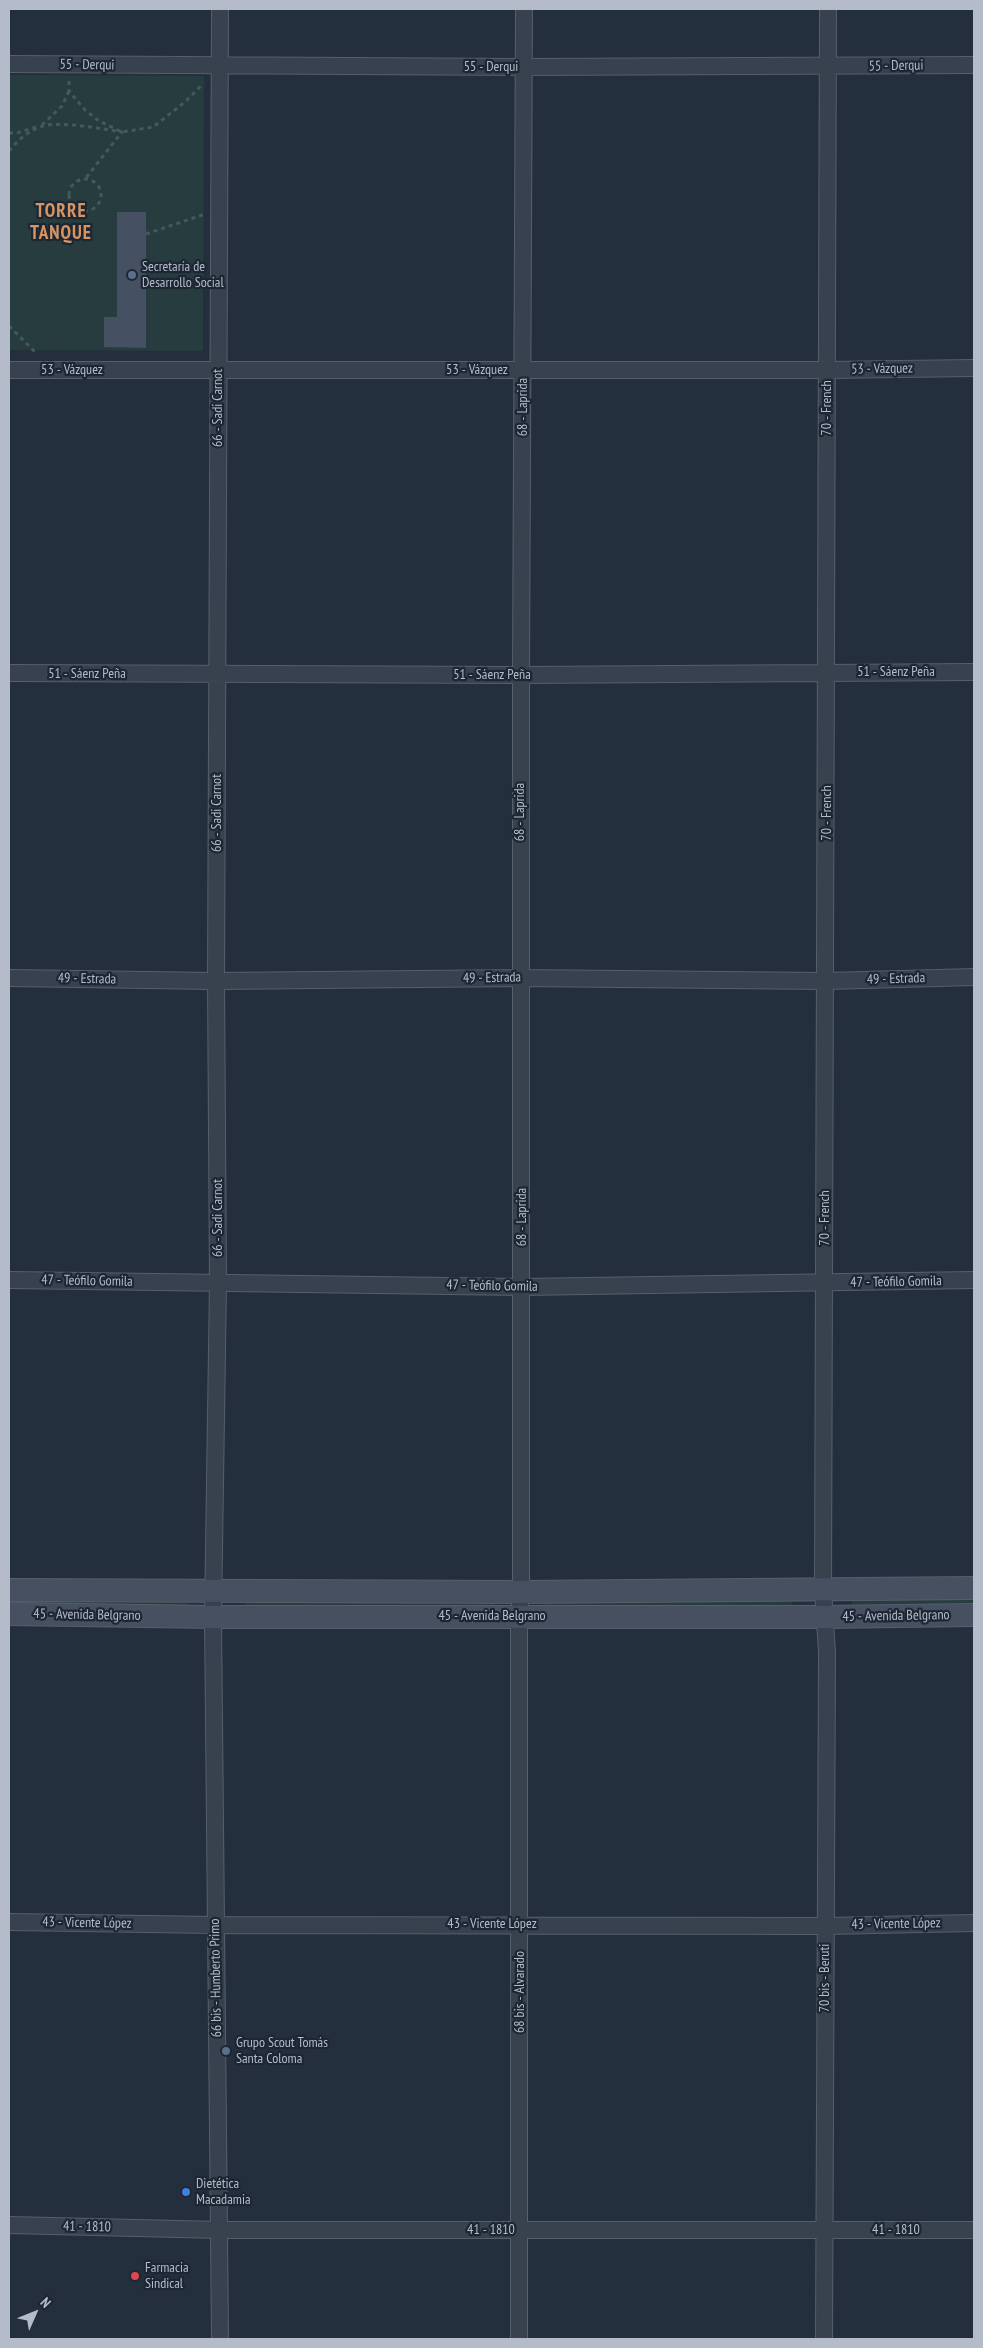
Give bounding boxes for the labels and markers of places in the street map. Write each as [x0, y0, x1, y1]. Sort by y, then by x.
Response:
place label: Secretaría de Desarrollo Social [142, 259, 224, 292]
marker: Secretaría de Desarrollo Social [126, 269, 138, 281]
place label: Grupo Scout Tomás Santa Coloma [236, 2035, 328, 2068]
marker: Grupo Scout Tomás Santa Coloma [220, 2045, 232, 2057]
place label: Dietética Macadamia [196, 2176, 251, 2208]
marker: Dietética Macadamia [180, 2186, 192, 2198]
place label: Farmacia Sindical [145, 2260, 189, 2292]
marker: Farmacia Sindical [129, 2270, 141, 2282]

